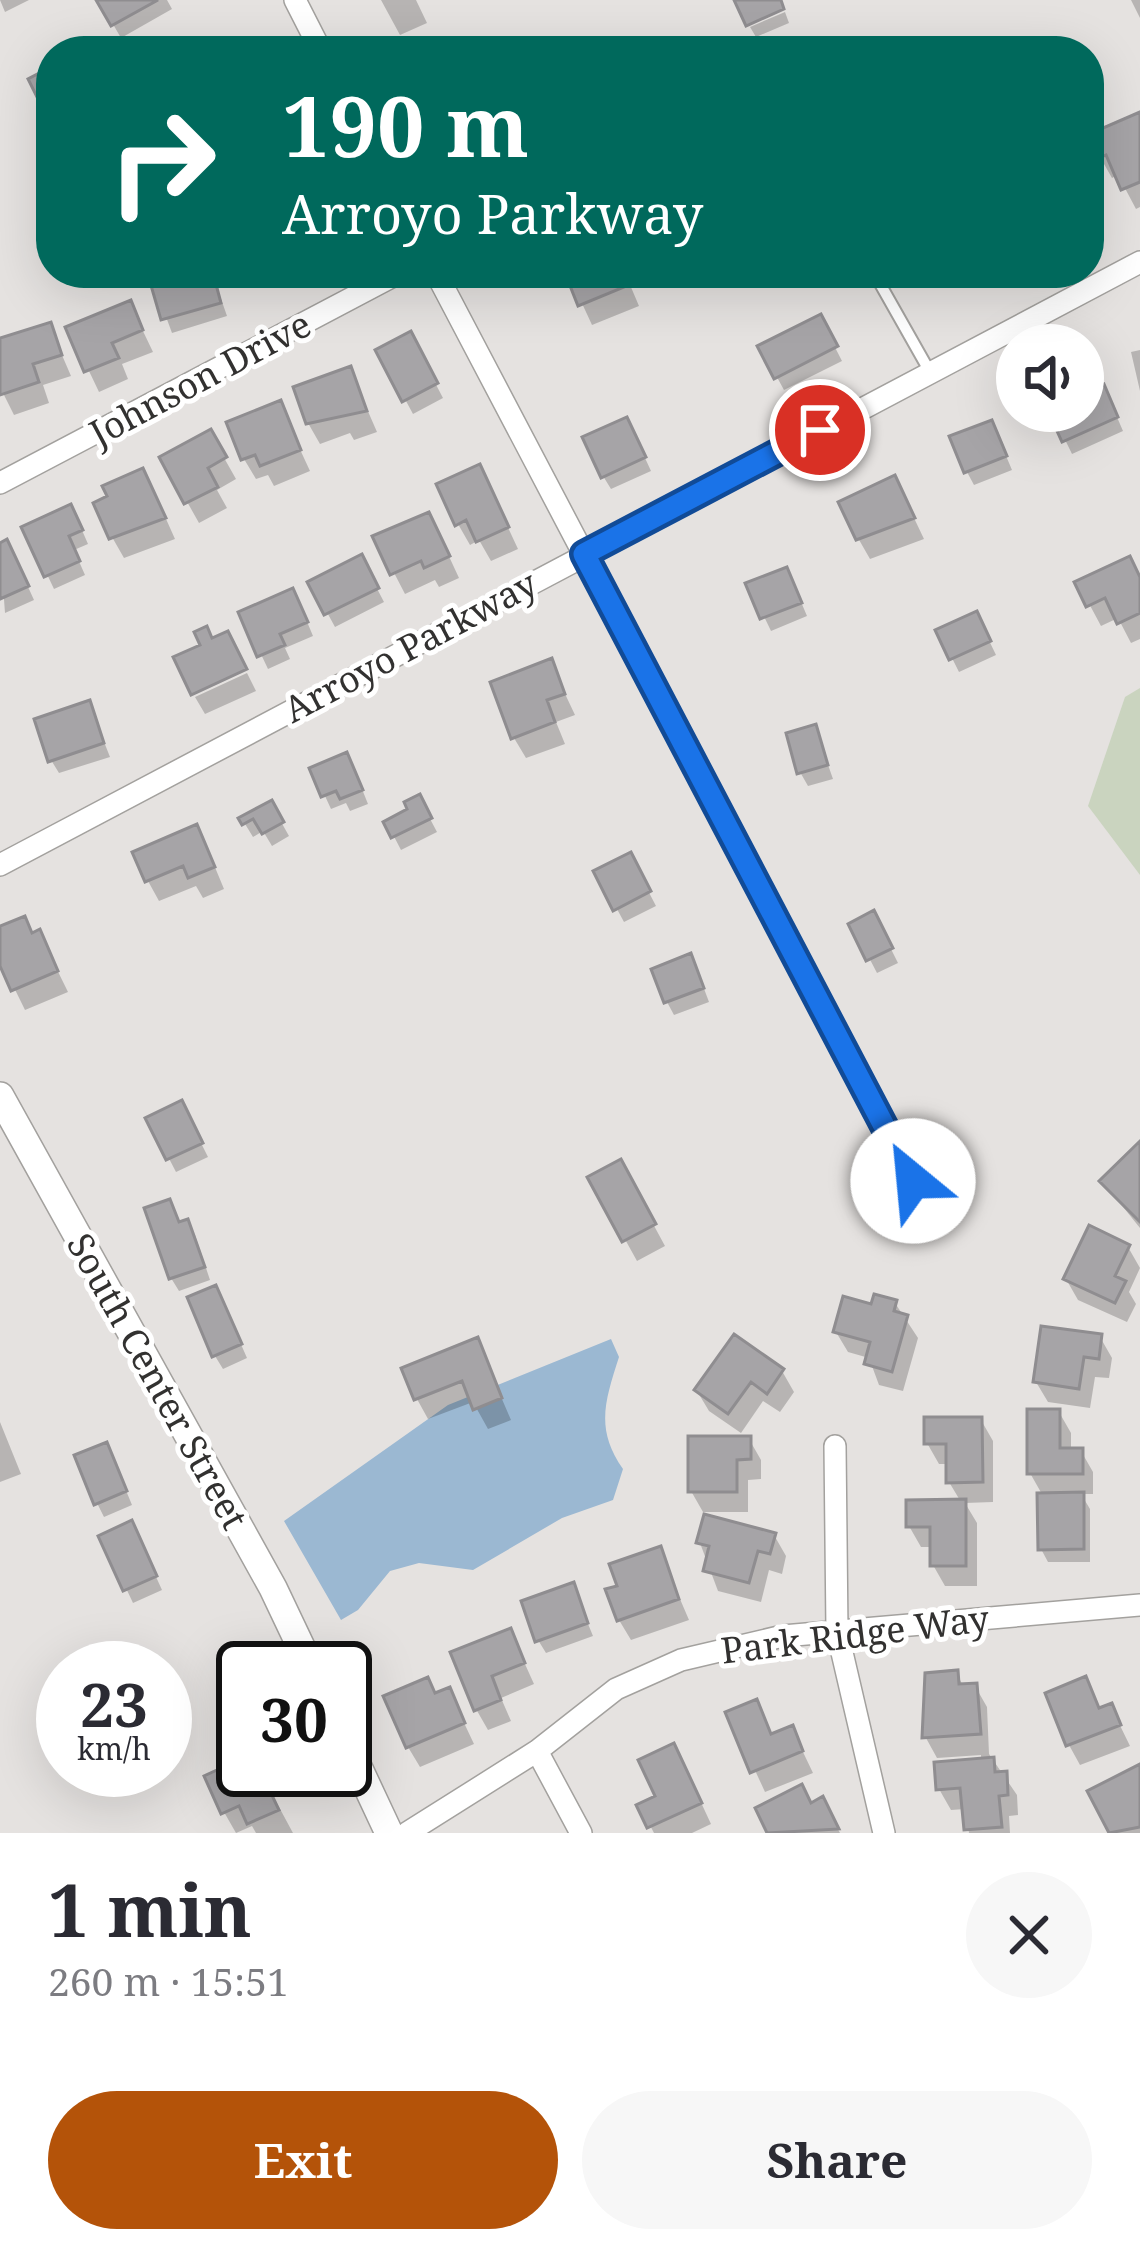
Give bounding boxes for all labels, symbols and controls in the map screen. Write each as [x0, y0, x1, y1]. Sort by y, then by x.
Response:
text: 190 m [282, 67, 529, 182]
icon: right [84, 84, 240, 240]
text: Arroyo Parkway [282, 176, 703, 250]
street label: Johnson Drive [80, 299, 319, 457]
map controls [996, 324, 1104, 432]
button: sound [996, 324, 1104, 432]
pin [769, 379, 871, 481]
icon: arrive [787, 397, 853, 463]
street label: Arroyo Parkway [275, 558, 546, 734]
position arrow [850, 1118, 976, 1244]
street label: South Center Street [56, 1224, 260, 1538]
street label: Park Ridge Way [718, 1593, 992, 1675]
speed limit sign: 30 [216, 1641, 372, 1797]
text: 23 [80, 1663, 148, 1745]
text: km/h [77, 1728, 151, 1769]
text: 1 min [48, 1860, 252, 1958]
button: close [966, 1872, 1092, 1998]
text: 260 m · 15:51 [48, 1954, 289, 2007]
button: Exit [48, 2091, 558, 2229]
button: Share [582, 2091, 1092, 2229]

